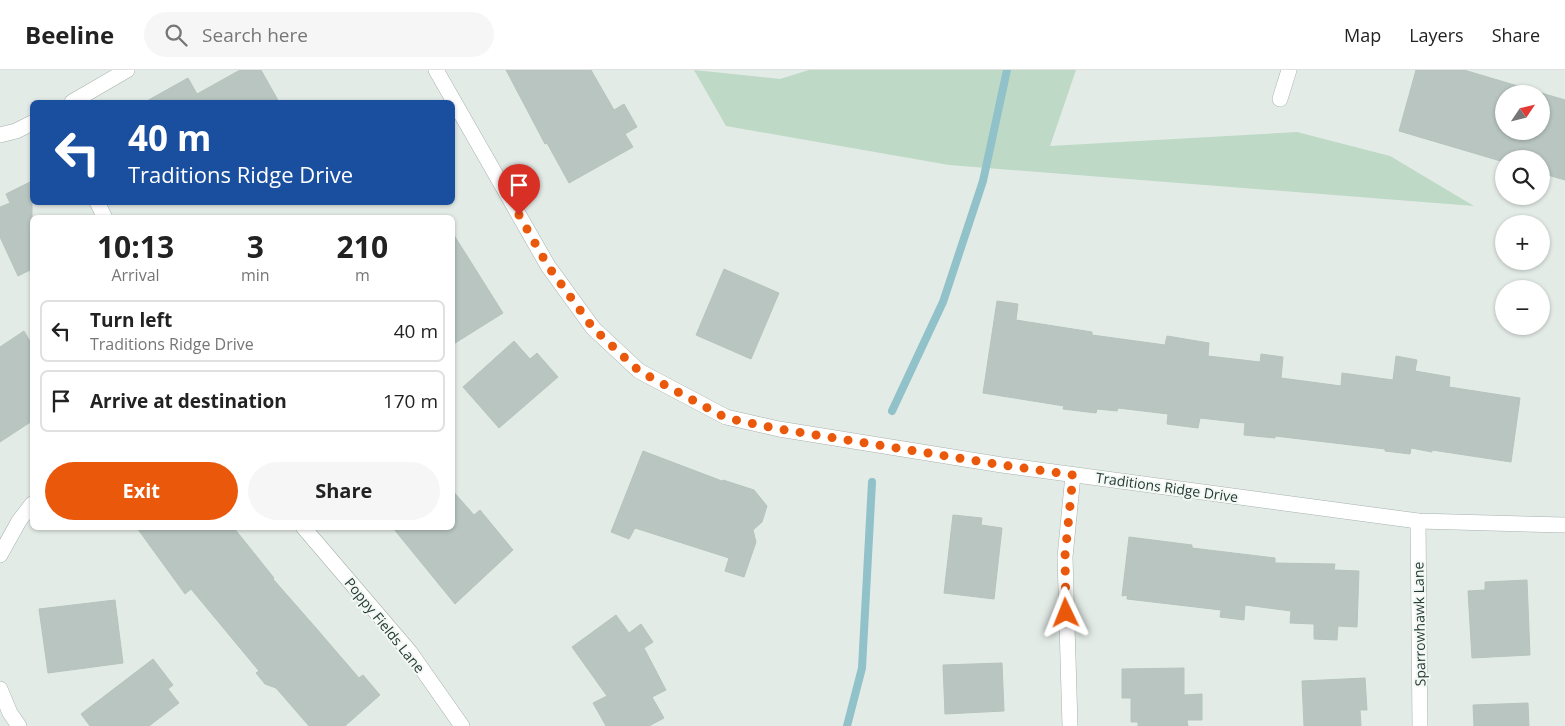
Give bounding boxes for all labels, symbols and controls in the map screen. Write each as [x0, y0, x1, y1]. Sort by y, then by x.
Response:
search box [144, 12, 494, 57]
text: Beeline [25, 18, 114, 51]
icon: search [162, 21, 190, 49]
text: Search here [202, 22, 308, 48]
text: Map [1344, 23, 1381, 47]
text: Layers [1409, 23, 1464, 47]
text: Share [1492, 23, 1540, 47]
north arrow [1495, 85, 1550, 140]
map controls [1495, 85, 1550, 335]
text: 40 m [128, 114, 211, 161]
icon: left [45, 120, 110, 185]
button: search [1495, 150, 1550, 205]
text: Traditions Ridge Drive [128, 159, 353, 189]
pin [498, 164, 540, 215]
icon: arrive [505, 171, 533, 199]
button: + [1495, 215, 1550, 270]
text: 10:13 [97, 226, 174, 267]
text: 3 [247, 226, 264, 267]
text: 210 [337, 226, 388, 267]
text: Arrival [111, 264, 160, 286]
text: min [241, 264, 270, 286]
text: m [355, 264, 370, 286]
button: − [1495, 280, 1550, 335]
text: Turn left [90, 307, 172, 333]
icon: left [47, 317, 75, 345]
text: 40 m [394, 318, 438, 344]
text: Traditions Ridge Drive [90, 333, 254, 355]
icon: arrive [47, 387, 75, 415]
text: Arrive at destination [90, 388, 287, 414]
text: 170 m [383, 388, 438, 414]
button: Exit [45, 462, 238, 520]
button: Share [248, 462, 440, 520]
street label: Traditions Ridge Drive [1095, 468, 1239, 506]
street label: Sparrowhawk Lane [1408, 561, 1430, 686]
street label: Poppy Fields Lane [341, 573, 429, 677]
position arrow [1039, 586, 1091, 638]

